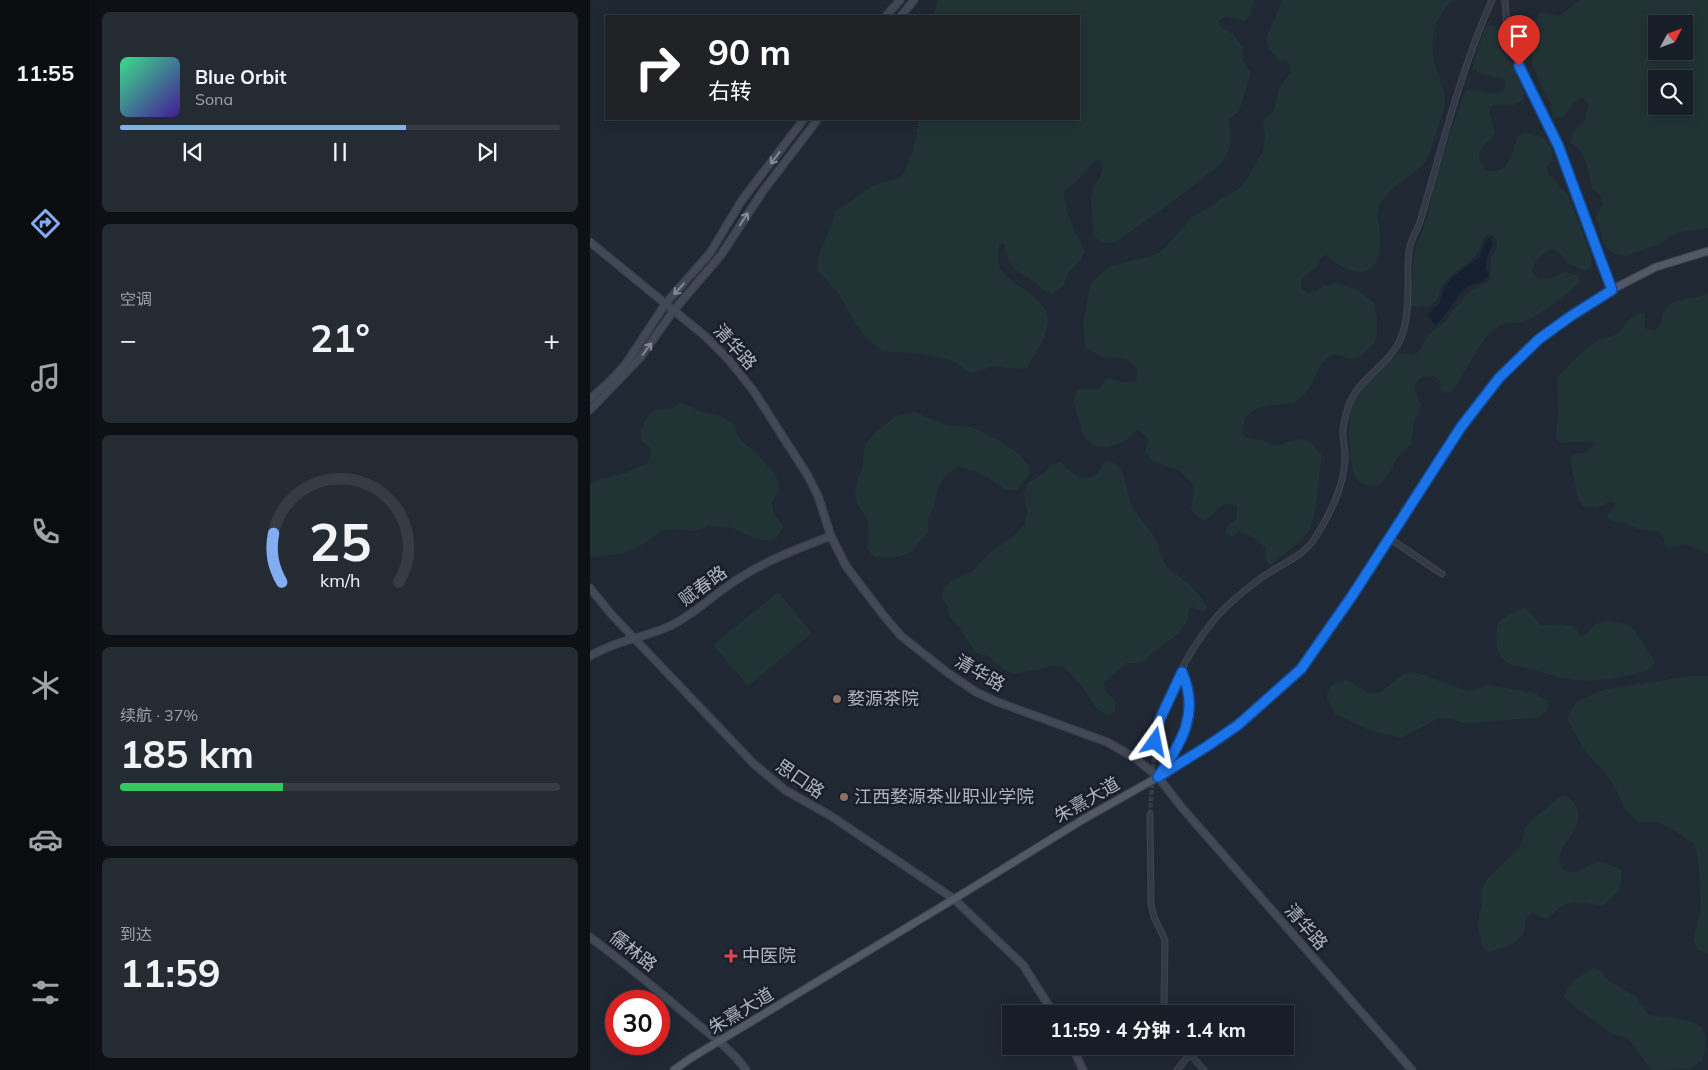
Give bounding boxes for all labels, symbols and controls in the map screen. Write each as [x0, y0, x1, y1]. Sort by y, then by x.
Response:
pin [1498, 15, 1540, 66]
north arrow [1648, 15, 1692, 60]
map controls [1648, 15, 1693, 115]
icon: arrive [1505, 22, 1533, 50]
text: 90 m [708, 30, 791, 74]
icon: right [625, 35, 690, 100]
text: 11:55 [16, 59, 74, 87]
text: Blue Orbit [195, 65, 286, 89]
button: search [1648, 70, 1693, 115]
text: 右转 [708, 77, 752, 105]
text: Sona [195, 89, 233, 109]
icon: previous [179, 138, 207, 166]
icon: pause [326, 138, 354, 166]
icon: next [473, 138, 501, 166]
one-way arrow [769, 151, 780, 164]
icon: directions [28, 206, 63, 241]
one-way arrow [739, 212, 749, 226]
one-way arrow [673, 282, 685, 295]
text: 空调 [120, 289, 152, 309]
text: 21° [310, 314, 370, 362]
street label: 清华路 [709, 319, 762, 374]
text: − [120, 322, 137, 357]
text: + [543, 322, 560, 357]
one-way arrow [642, 342, 652, 356]
icon: music [28, 360, 63, 395]
text: 25 [309, 509, 371, 574]
icon: phone [28, 514, 63, 549]
street label: 赋春路 [674, 560, 731, 611]
text: km/h [320, 569, 360, 591]
street label: 清华路 [951, 649, 1009, 696]
icon: climate [28, 668, 63, 703]
place label: 婺源茶院 [847, 687, 919, 710]
marker: 婺源茶院 [831, 693, 843, 705]
text: 续航 · 37% [120, 705, 198, 725]
position arrow [1128, 715, 1180, 767]
text: 185 km [120, 730, 254, 778]
street label: 思口路 [771, 754, 829, 803]
street label: 朱熹大道 [1050, 772, 1124, 828]
place label: 江西婺源茶业职业学院 [854, 785, 1034, 808]
marker: 江西婺源茶业职业学院 [838, 791, 850, 803]
icon: car [28, 822, 63, 857]
street label: 清华路 [1280, 899, 1333, 955]
text: 到达 [120, 924, 152, 944]
street label: 儒林路 [605, 925, 662, 976]
place label: 中医院 [742, 944, 796, 967]
text: 11:59 [120, 949, 221, 997]
marker: 中医院 [724, 949, 738, 963]
icon: filters [28, 975, 63, 1010]
street label: 朱熹大道 [704, 982, 778, 1039]
speed limit sign: 30 [605, 990, 670, 1055]
text: 11:59 · 4 分钟 · 1.4 km [1050, 1018, 1246, 1042]

